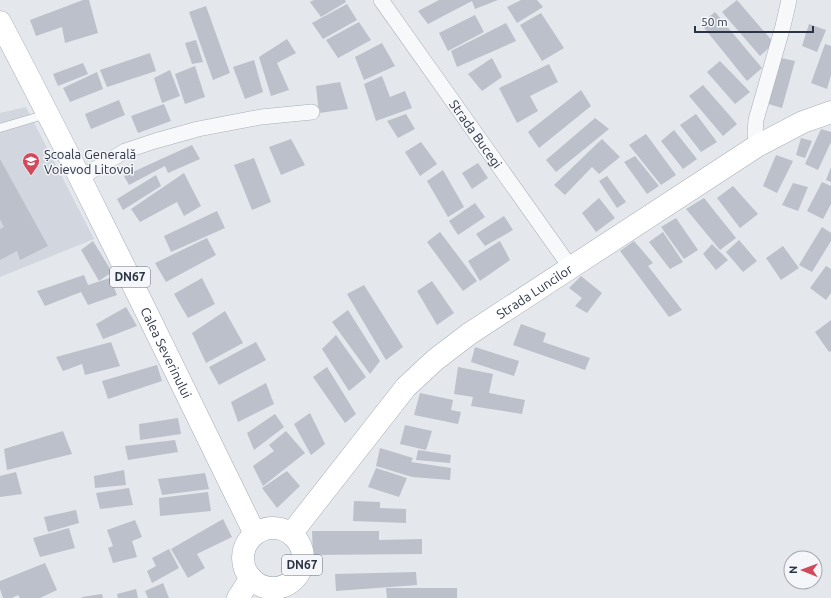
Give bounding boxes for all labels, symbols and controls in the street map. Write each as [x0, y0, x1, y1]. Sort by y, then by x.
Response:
scale bar [695, 8, 813, 34]
text: 50 m [701, 15, 728, 28]
street label: Strada Bucegi [447, 97, 505, 171]
place label: Școala Generală Voievod Litovoi [44, 147, 136, 176]
school or university icon: Școala Generală Voievod Litovoi [21, 151, 41, 176]
street label: Strada Luncilor [494, 262, 575, 321]
road number: DN67 [110, 267, 150, 287]
street label: Calea Severinului [138, 305, 194, 400]
north arrow [783, 550, 823, 590]
road number: DN67 [282, 555, 322, 575]
text: N [787, 566, 799, 574]

